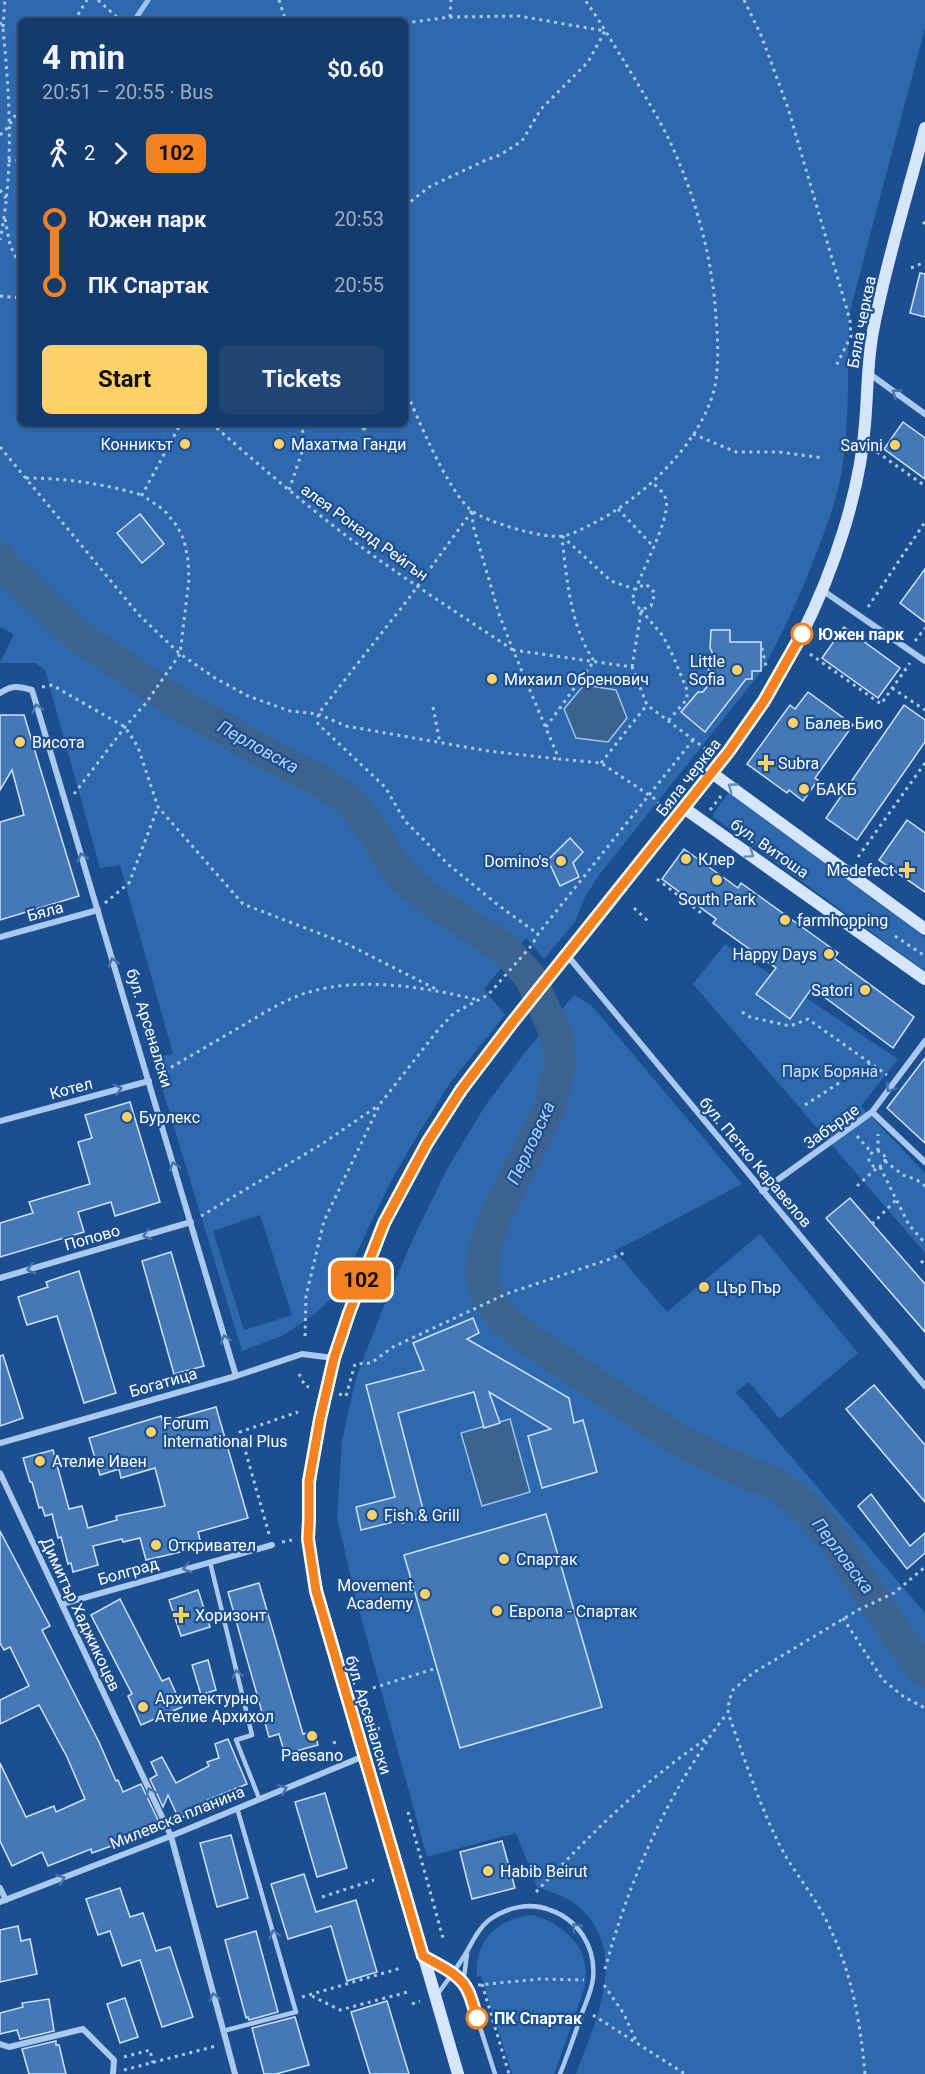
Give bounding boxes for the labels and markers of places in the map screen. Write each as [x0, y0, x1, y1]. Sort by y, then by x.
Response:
place label: Конникът [100, 435, 173, 454]
place label: Махатма Ганди [291, 435, 406, 454]
place label: Savini [841, 436, 883, 455]
marker: Конникът [178, 437, 192, 451]
marker: Махатма Ганди [272, 437, 286, 451]
marker: Savini [888, 438, 902, 452]
marker: Южен парк [791, 623, 813, 645]
place label: Южен парк [818, 625, 905, 644]
place label: Little Sofia [689, 652, 725, 689]
marker: Little Sofia [730, 663, 744, 677]
place label: Михаил Обренович [504, 670, 649, 689]
marker: Михаил Обренович [485, 672, 499, 686]
place label: Балев Био [805, 714, 883, 733]
marker: Балев Био [786, 716, 800, 730]
place label: Висота [32, 733, 85, 752]
marker: Висота [13, 735, 27, 749]
place label: Subra [778, 754, 819, 773]
marker: Subra [759, 756, 773, 770]
place label: БАКБ [816, 780, 857, 799]
marker: БАКБ [797, 782, 811, 796]
place label: Клер [698, 850, 735, 869]
place label: Domino's [484, 852, 549, 871]
marker: Клер [679, 852, 693, 866]
marker: Domino's [554, 854, 568, 868]
place label: Medefect [827, 861, 894, 880]
marker: Medefect [898, 861, 916, 879]
marker: South Park [710, 873, 724, 887]
place label: South Park [678, 890, 757, 909]
place label: farmhopping [797, 911, 888, 930]
marker: farmhopping [778, 913, 792, 927]
place label: Happy Days [733, 945, 817, 964]
marker: Happy Days [822, 947, 836, 961]
place label: Satori [811, 981, 853, 1000]
marker: Satori [858, 983, 872, 997]
place label: Бурлекс [139, 1108, 200, 1127]
marker: Бурлекс [120, 1110, 134, 1124]
place label: Цър Пър [716, 1278, 781, 1297]
marker: Цър Пър [697, 1280, 711, 1294]
place label: Forum International Plus [163, 1414, 288, 1451]
marker: Forum International Plus [144, 1425, 158, 1439]
place label: Ателие Ивен [52, 1452, 147, 1471]
marker: Ателие Ивен [33, 1454, 47, 1468]
place label: Fish & Grill [384, 1506, 460, 1525]
marker: Fish & Grill [365, 1508, 379, 1522]
place label: Откривател [168, 1536, 256, 1555]
marker: Откривател [149, 1538, 163, 1552]
place label: Спартак [516, 1550, 578, 1569]
marker: Спартак [497, 1552, 511, 1566]
place label: Movement Academy [337, 1576, 413, 1613]
marker: Movement Academy [418, 1587, 432, 1601]
place label: Европа - Спартак [509, 1602, 638, 1621]
marker: Европа - Спартак [490, 1604, 504, 1618]
marker: Хоризонт [172, 1606, 190, 1624]
place label: Хоризонт [195, 1606, 267, 1625]
place label: Архитектурно Ателие Архихол [155, 1689, 274, 1726]
marker: Архитектурно Ателие Архихол [136, 1700, 150, 1714]
marker: Paesano [305, 1729, 319, 1743]
place label: Paesano [281, 1746, 343, 1765]
place label: Habib Beirut [500, 1862, 588, 1881]
marker: Habib Beirut [481, 1864, 495, 1878]
marker: ПК Спартак [466, 2007, 488, 2029]
place label: ПК Спартак [494, 2009, 583, 2028]

